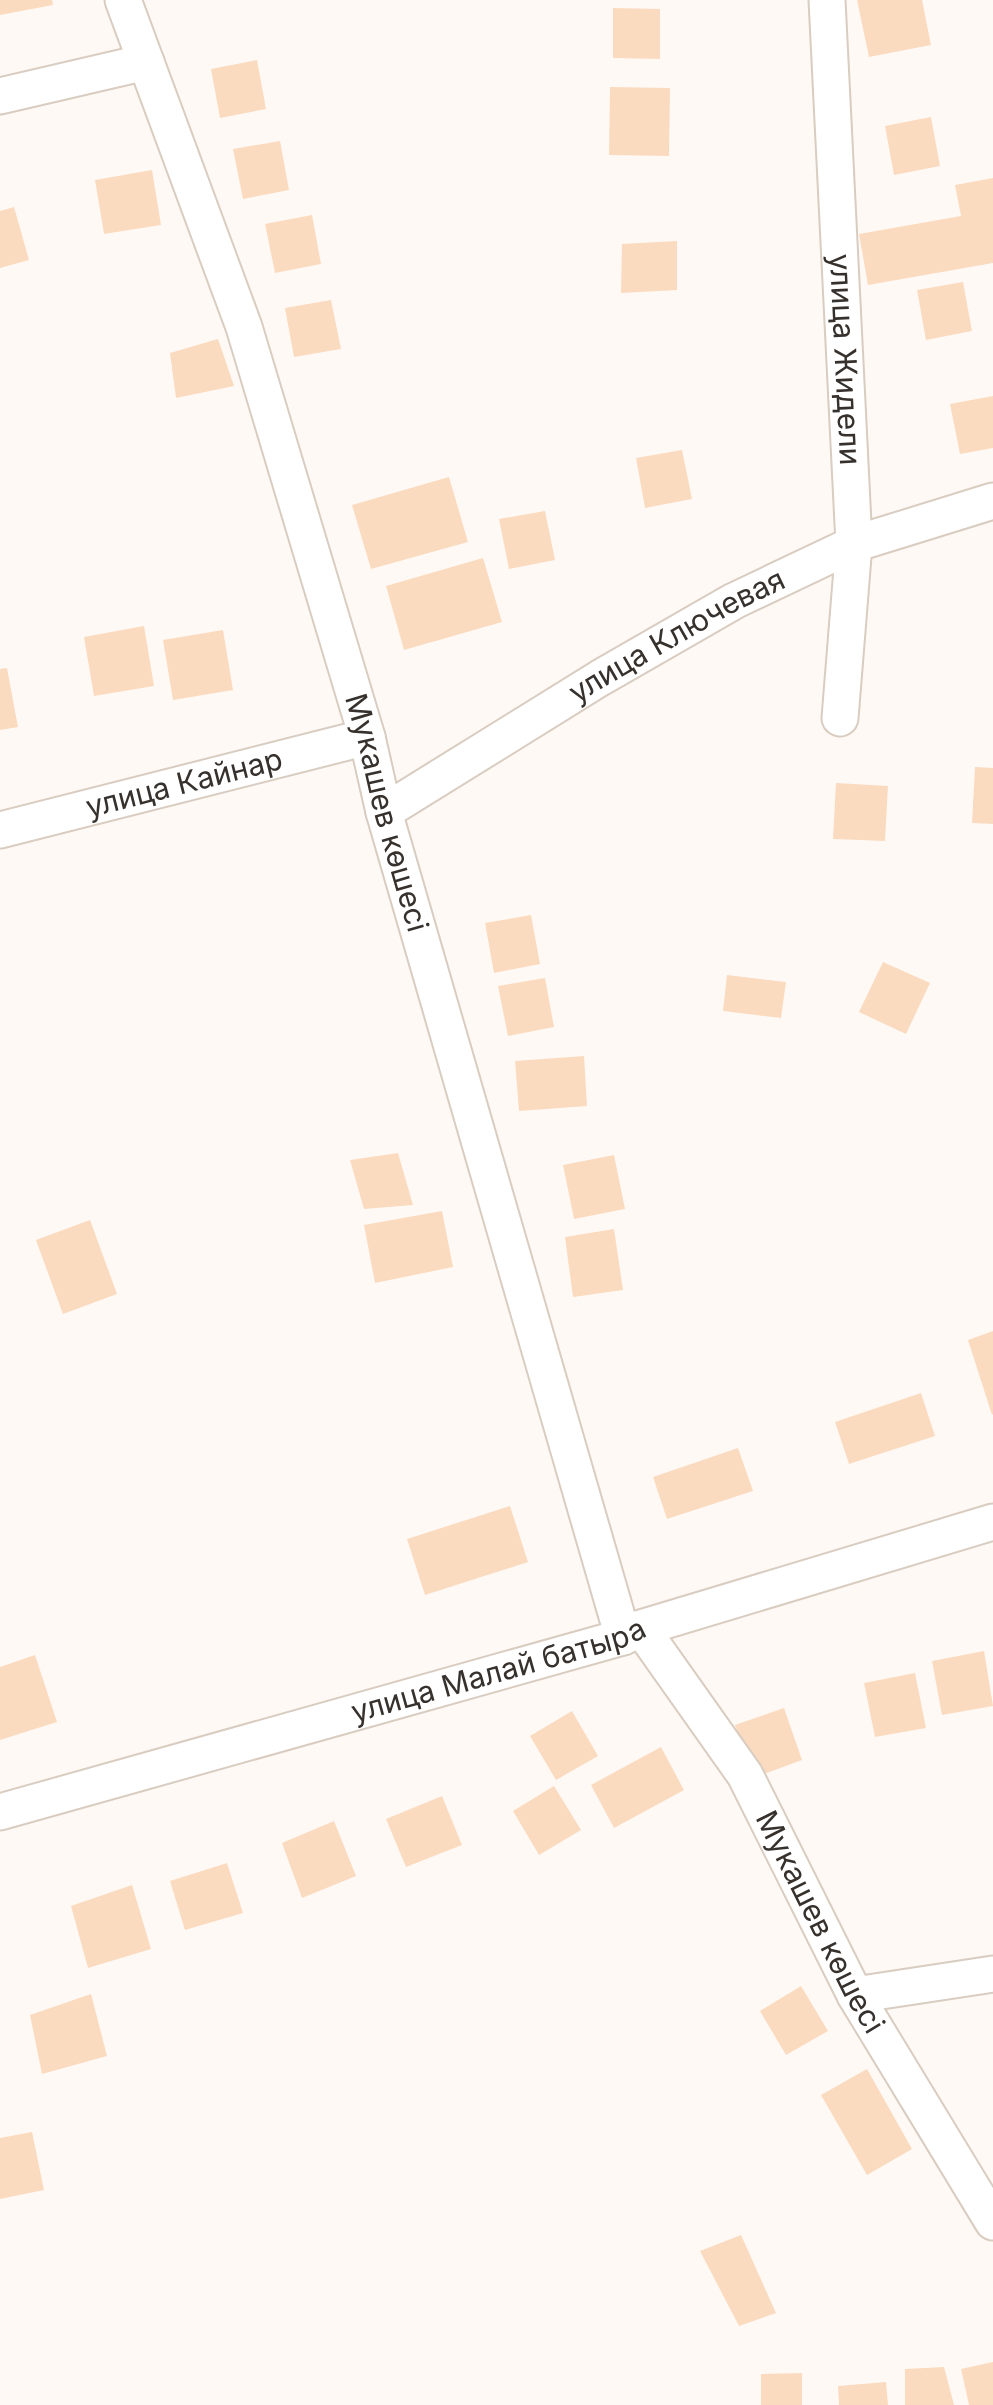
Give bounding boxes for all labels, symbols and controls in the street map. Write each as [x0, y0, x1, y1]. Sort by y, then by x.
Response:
street label: улица Жидели [823, 253, 869, 466]
street label: улица Ключевая [562, 561, 790, 710]
street label: Мукашев көшесі [338, 689, 437, 936]
street label: улица Кайнар [82, 740, 286, 825]
street label: улица Малай батыра [347, 1610, 651, 1729]
street label: Мукашев көшесі [749, 1804, 893, 2039]

